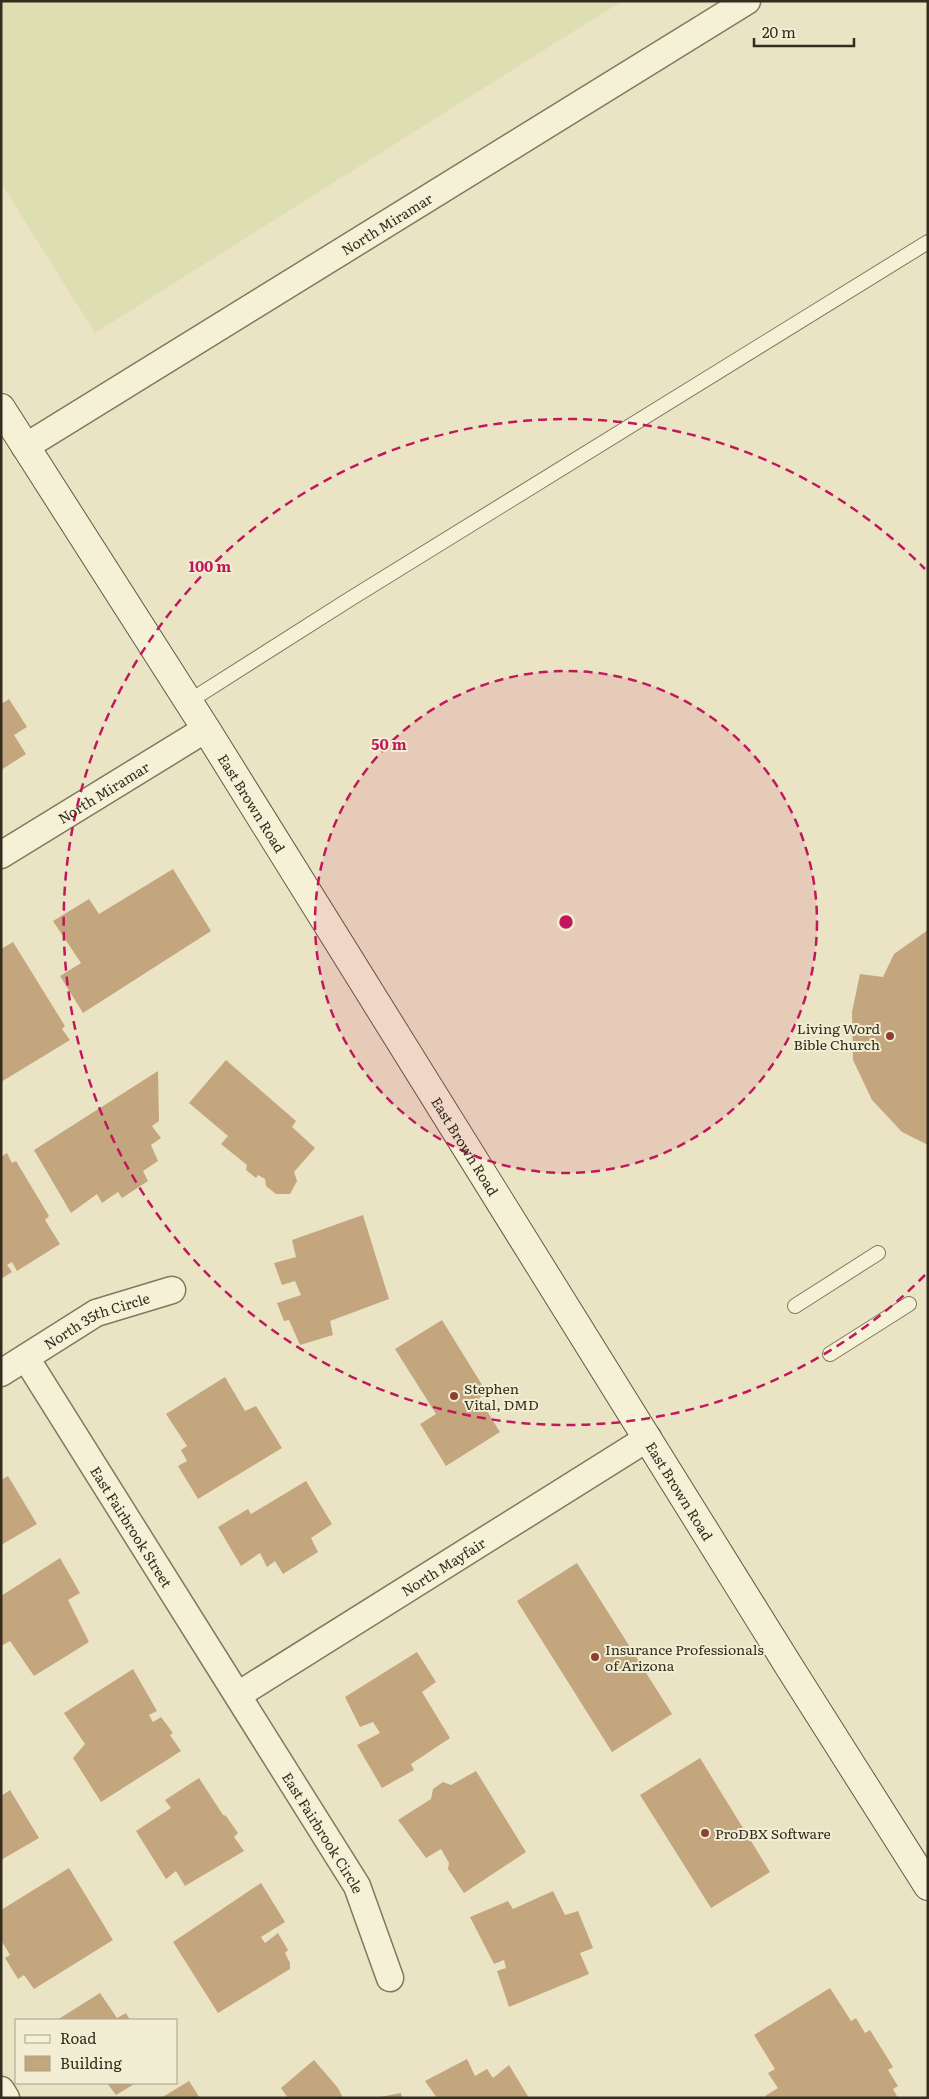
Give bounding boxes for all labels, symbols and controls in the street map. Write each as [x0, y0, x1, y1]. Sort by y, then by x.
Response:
scale bar [754, 15, 854, 47]
text: 20 m [762, 20, 796, 43]
street label: North Miramar [337, 188, 436, 259]
text: 100 m [189, 554, 231, 577]
text: 50 m [371, 732, 407, 755]
street label: East Brown Road [214, 750, 291, 857]
street label: North Miramar [54, 756, 153, 828]
centre of rings [557, 913, 575, 931]
place label: Living Word Bible Church [793, 1018, 880, 1054]
marker: Living Word Bible Church [884, 1030, 896, 1042]
street label: East Brown Road [427, 1093, 504, 1200]
street label: North 35th Circle [40, 1287, 152, 1354]
place label: Stephen Vital, DMD [464, 1378, 539, 1414]
marker: Stephen Vital, DMD [448, 1390, 460, 1402]
street label: East Brown Road [641, 1438, 718, 1544]
street label: East Fairbrook Street [86, 1462, 178, 1592]
street label: North Mayfair [397, 1532, 489, 1600]
place label: Insurance Professionals of Arizona [605, 1639, 764, 1675]
marker: Insurance Professionals of Arizona [589, 1651, 601, 1663]
street label: East Fairbrook Circle [278, 1768, 369, 1896]
place label: ProDBX Software [715, 1823, 831, 1843]
marker: ProDBX Software [699, 1827, 711, 1839]
legend [15, 2019, 178, 2084]
text: Road [60, 2026, 96, 2049]
text: Building [60, 2051, 122, 2074]

